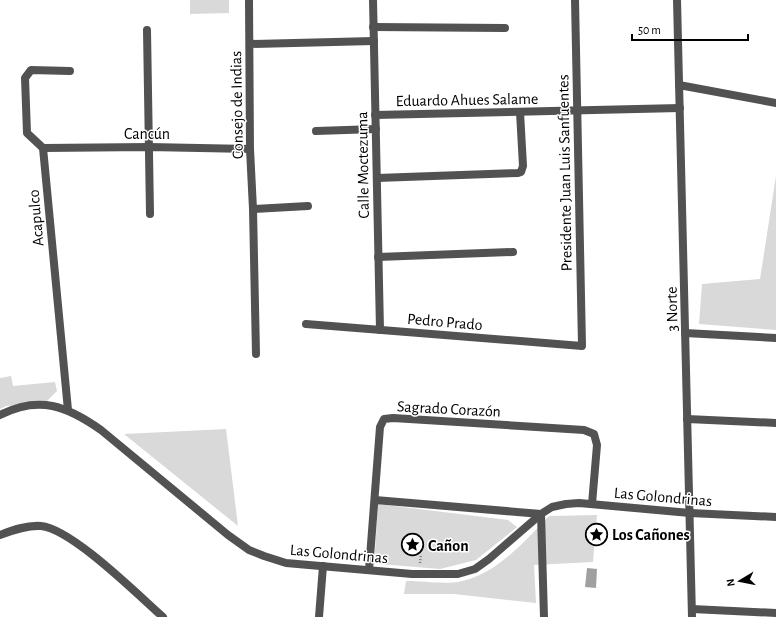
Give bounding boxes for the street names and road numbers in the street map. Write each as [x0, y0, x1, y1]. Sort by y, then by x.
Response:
street label: Consejo de Indias [228, 51, 247, 159]
street label: Presidente Juan Luis Sanfuentes [555, 74, 575, 272]
street label: Eduardo Ahues Salame [396, 91, 538, 109]
street label: Calle Moctezuma [354, 111, 372, 219]
street label: Cancún [124, 126, 170, 142]
street label: Acapulco [26, 189, 46, 247]
street label: 3 Norte [664, 286, 680, 332]
street label: Pedro Prado [407, 311, 483, 333]
street label: Sagrado Corazón [397, 398, 501, 420]
street label: Las Golondrinas [613, 485, 713, 509]
street label: Las Golondrinas [289, 542, 389, 566]

